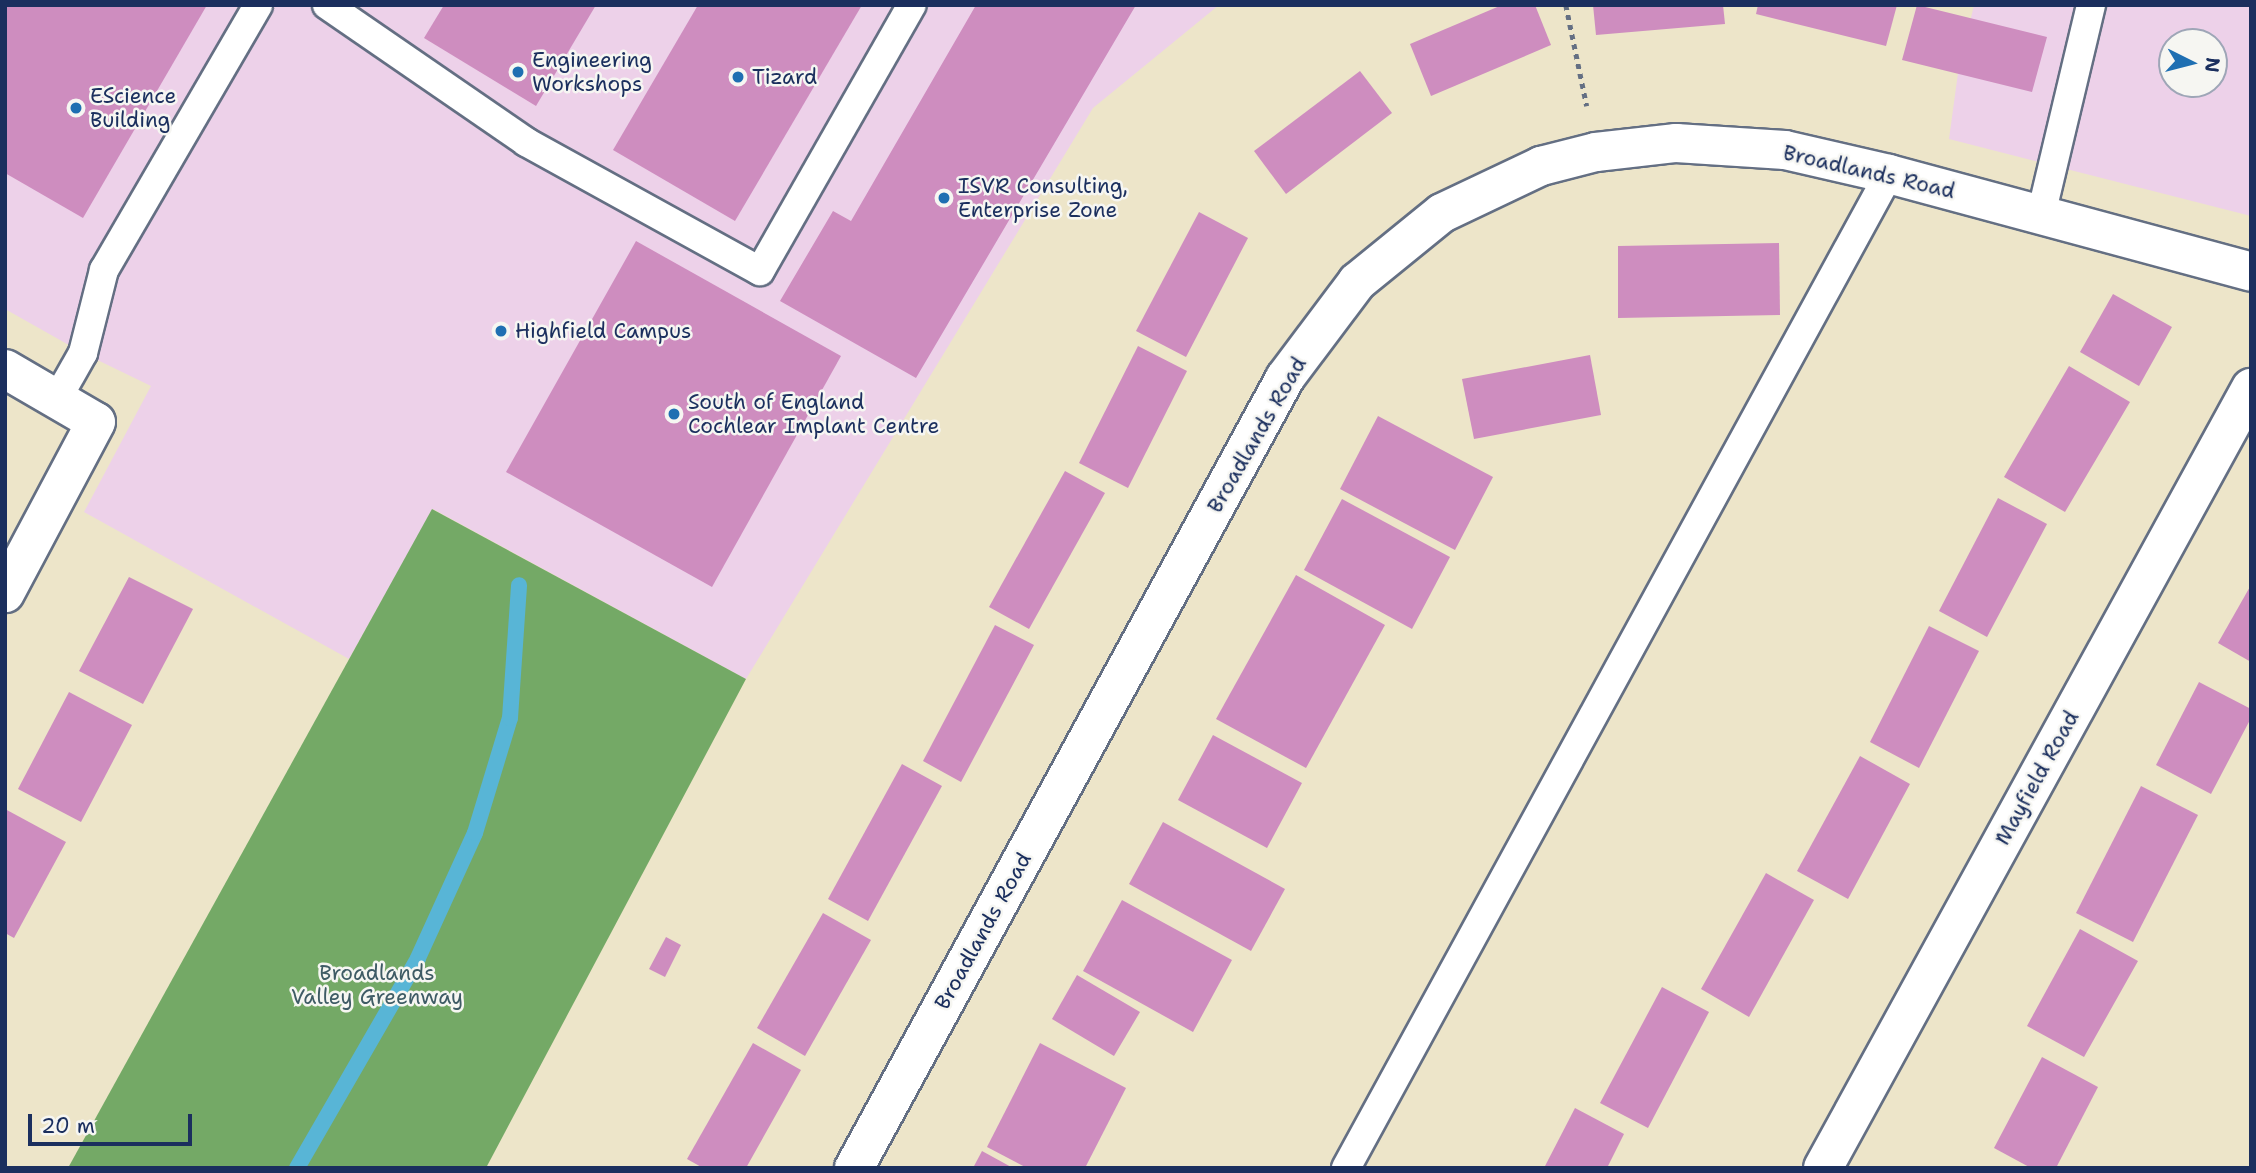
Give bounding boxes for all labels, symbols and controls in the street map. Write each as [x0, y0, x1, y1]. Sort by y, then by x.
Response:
north arrow [2158, 28, 2228, 98]
place label: Engineering Workshops [532, 47, 652, 97]
text: N [2199, 56, 2226, 74]
marker: Engineering Workshops [510, 64, 526, 80]
place label: Tizard [752, 64, 817, 90]
marker: Tizard [730, 69, 746, 85]
place label: EScience Building [90, 83, 176, 133]
marker: EScience Building [68, 100, 84, 116]
street label: Broadlands Road [1781, 140, 1957, 204]
place label: ISVR Consulting, Enterprise Zone [958, 173, 1128, 223]
marker: ISVR Consulting, Enterprise Zone [936, 190, 952, 206]
place label: Highfield Campus [515, 318, 691, 344]
marker: Highfield Campus [493, 323, 509, 339]
street label: Broadlands Road [1202, 353, 1312, 517]
place label: South of England Cochlear Implant Centre [688, 389, 939, 439]
marker: South of England Cochlear Implant Centre [666, 406, 682, 422]
street label: Mayfield Road [1990, 707, 2084, 849]
street label: Broadlands Road [929, 848, 1037, 1014]
park label: Broadlands Valley Greenway [291, 960, 463, 1010]
scale bar [32, 1100, 196, 1144]
text: 20 m [41, 1112, 95, 1140]

